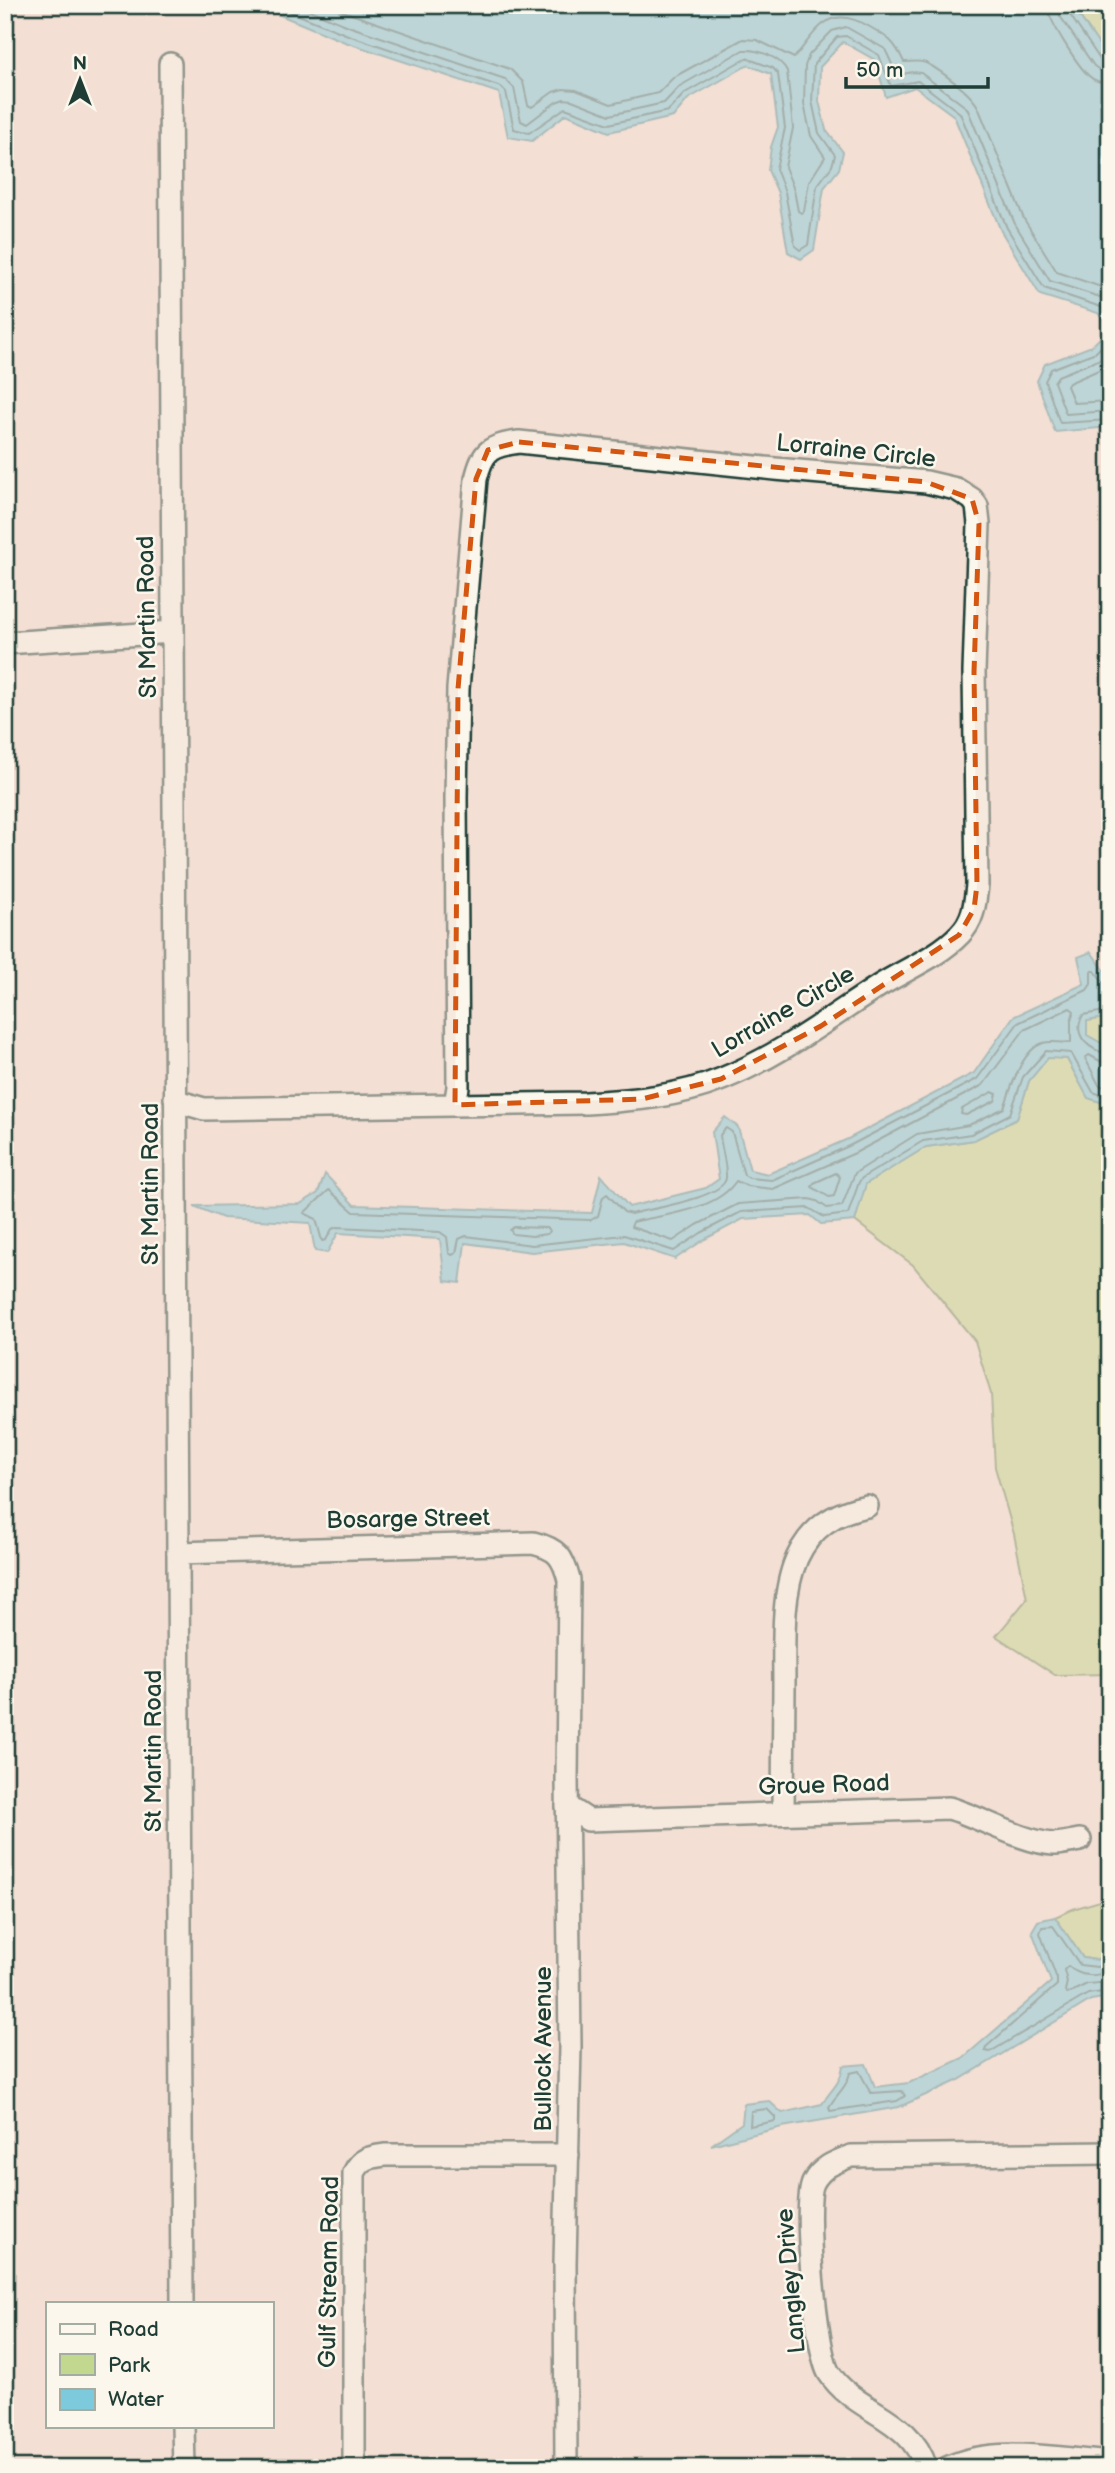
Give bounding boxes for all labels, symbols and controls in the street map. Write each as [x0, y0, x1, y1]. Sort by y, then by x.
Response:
north arrow [46, 46, 116, 116]
scale bar [846, 46, 987, 90]
text: N [73, 53, 87, 76]
text: 50 m [856, 58, 903, 83]
street label: Lorraine Circle [775, 428, 937, 474]
street label: St Martin Road [131, 535, 163, 699]
street label: Lorraine Circle [706, 959, 860, 1065]
street label: St Martin Road [136, 1103, 165, 1265]
street label: Bosarge Street [326, 1503, 491, 1535]
street label: St Martin Road [139, 1670, 168, 1832]
street label: Groue Road [758, 1768, 890, 1802]
street label: Bullock Avenue [529, 1966, 558, 2132]
street label: Gulf Stream Road [313, 2176, 345, 2368]
street label: Langley Drive [770, 2207, 812, 2355]
legend [46, 2302, 273, 2428]
text: Road [108, 2317, 159, 2342]
text: Park [108, 2353, 151, 2378]
text: Water [108, 2387, 164, 2412]

